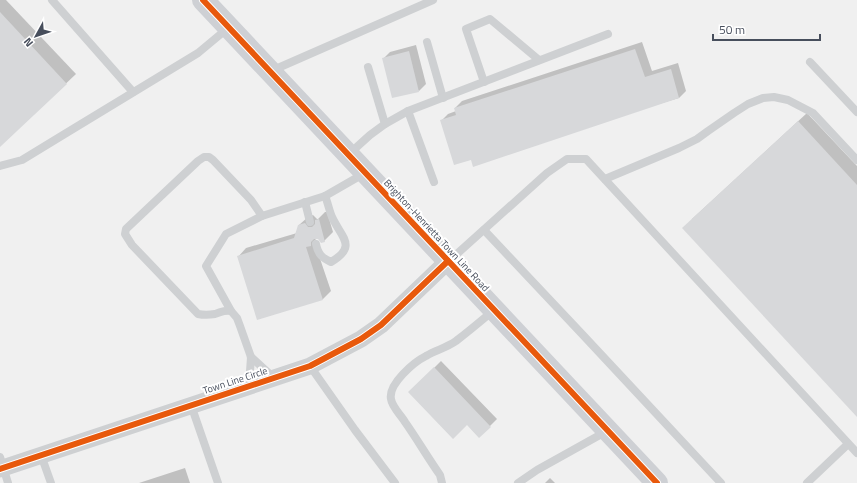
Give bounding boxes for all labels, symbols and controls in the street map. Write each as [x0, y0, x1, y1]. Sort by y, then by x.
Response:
north arrow [16, 16, 56, 56]
scale bar [713, 16, 820, 42]
text: 50 m [719, 20, 745, 39]
text: N [20, 34, 37, 50]
street label: Brighton-Henrietta Town Line Road [380, 176, 493, 295]
street label: Town Line Circle [201, 363, 269, 398]

